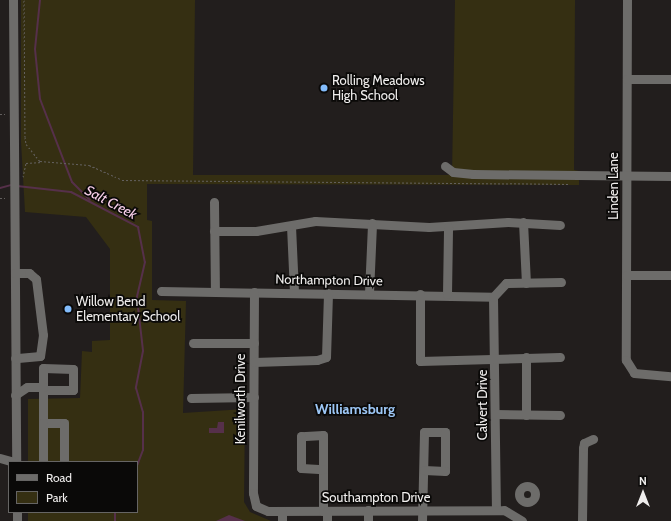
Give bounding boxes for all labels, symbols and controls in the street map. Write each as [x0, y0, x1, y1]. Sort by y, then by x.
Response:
place label: Rolling Meadows High School [332, 73, 425, 104]
marker: Rolling Meadows High School [319, 83, 329, 93]
street label: Linden Lane [605, 152, 621, 220]
water label: Salt Creek [82, 181, 140, 223]
street label: Northampton Drive [275, 271, 383, 289]
place label: Willow Bend Elementary School [76, 294, 180, 325]
marker: Willow Bend Elementary School [63, 304, 73, 314]
street label: Kenilworth Drive [232, 354, 248, 444]
street label: Calvert Drive [474, 370, 490, 440]
district label: Williamsburg [315, 401, 395, 417]
legend [8, 461, 138, 513]
text: Road [46, 470, 72, 485]
north arrow [623, 473, 663, 513]
text: N [639, 474, 647, 488]
street label: Southampton Drive [322, 489, 430, 505]
text: Park [46, 490, 68, 505]

